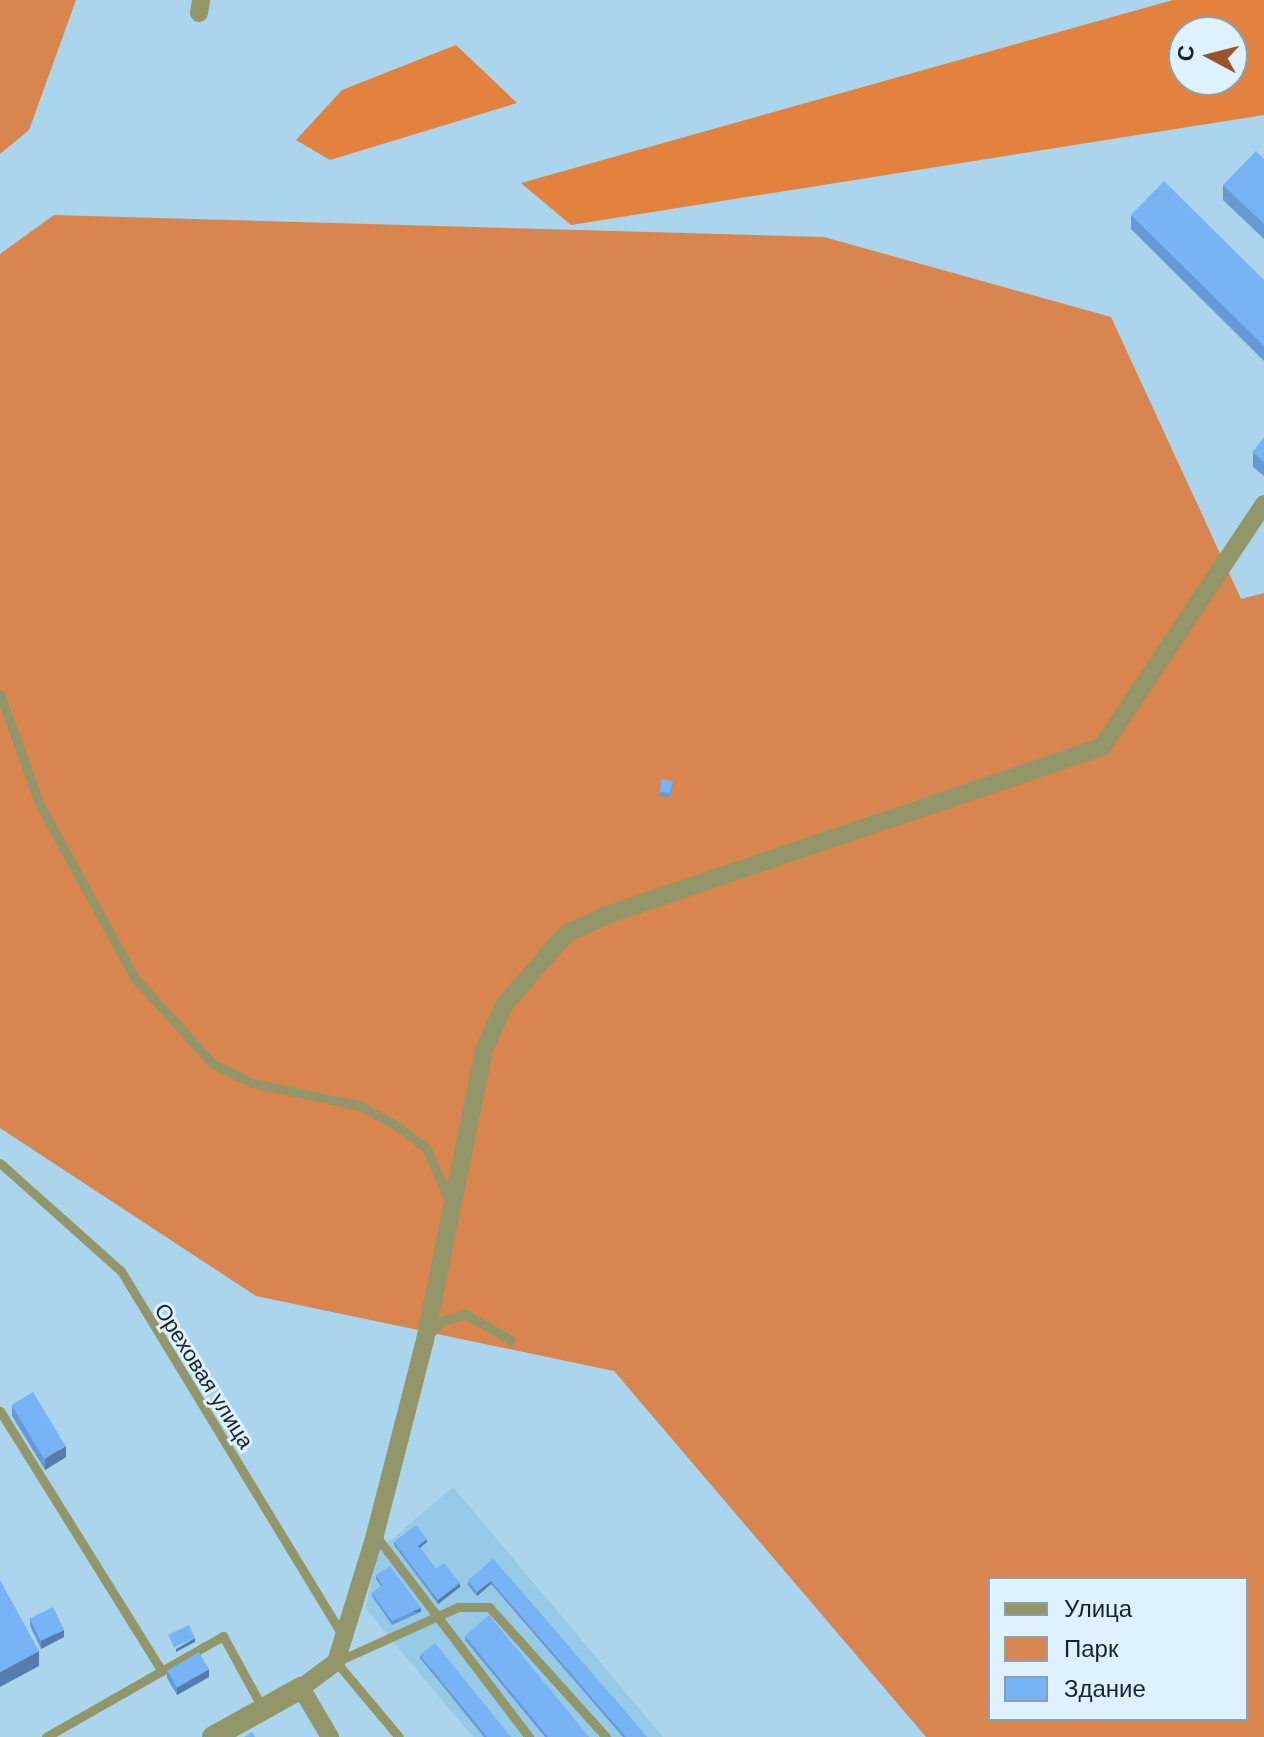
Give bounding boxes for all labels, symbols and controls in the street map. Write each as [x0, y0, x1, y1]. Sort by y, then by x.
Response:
north arrow [1168, 16, 1248, 96]
text: С [1172, 44, 1199, 63]
street label: Ореховая улица [149, 1299, 259, 1453]
legend [988, 1577, 1248, 1721]
text: Улица [1064, 1595, 1132, 1622]
text: Парк [1064, 1635, 1118, 1662]
text: Здание [1064, 1675, 1146, 1702]

